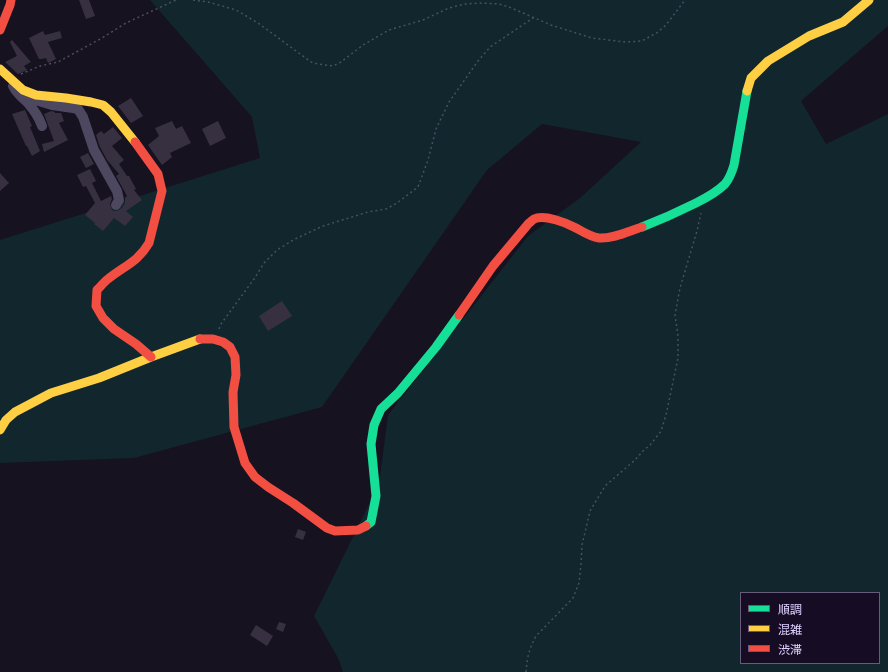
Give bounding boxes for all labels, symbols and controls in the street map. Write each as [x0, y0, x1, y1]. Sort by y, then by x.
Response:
legend [740, 592, 880, 664]
text: 順調 [778, 603, 802, 617]
text: 混雑 [778, 623, 802, 637]
text: 渋滞 [778, 643, 802, 657]

